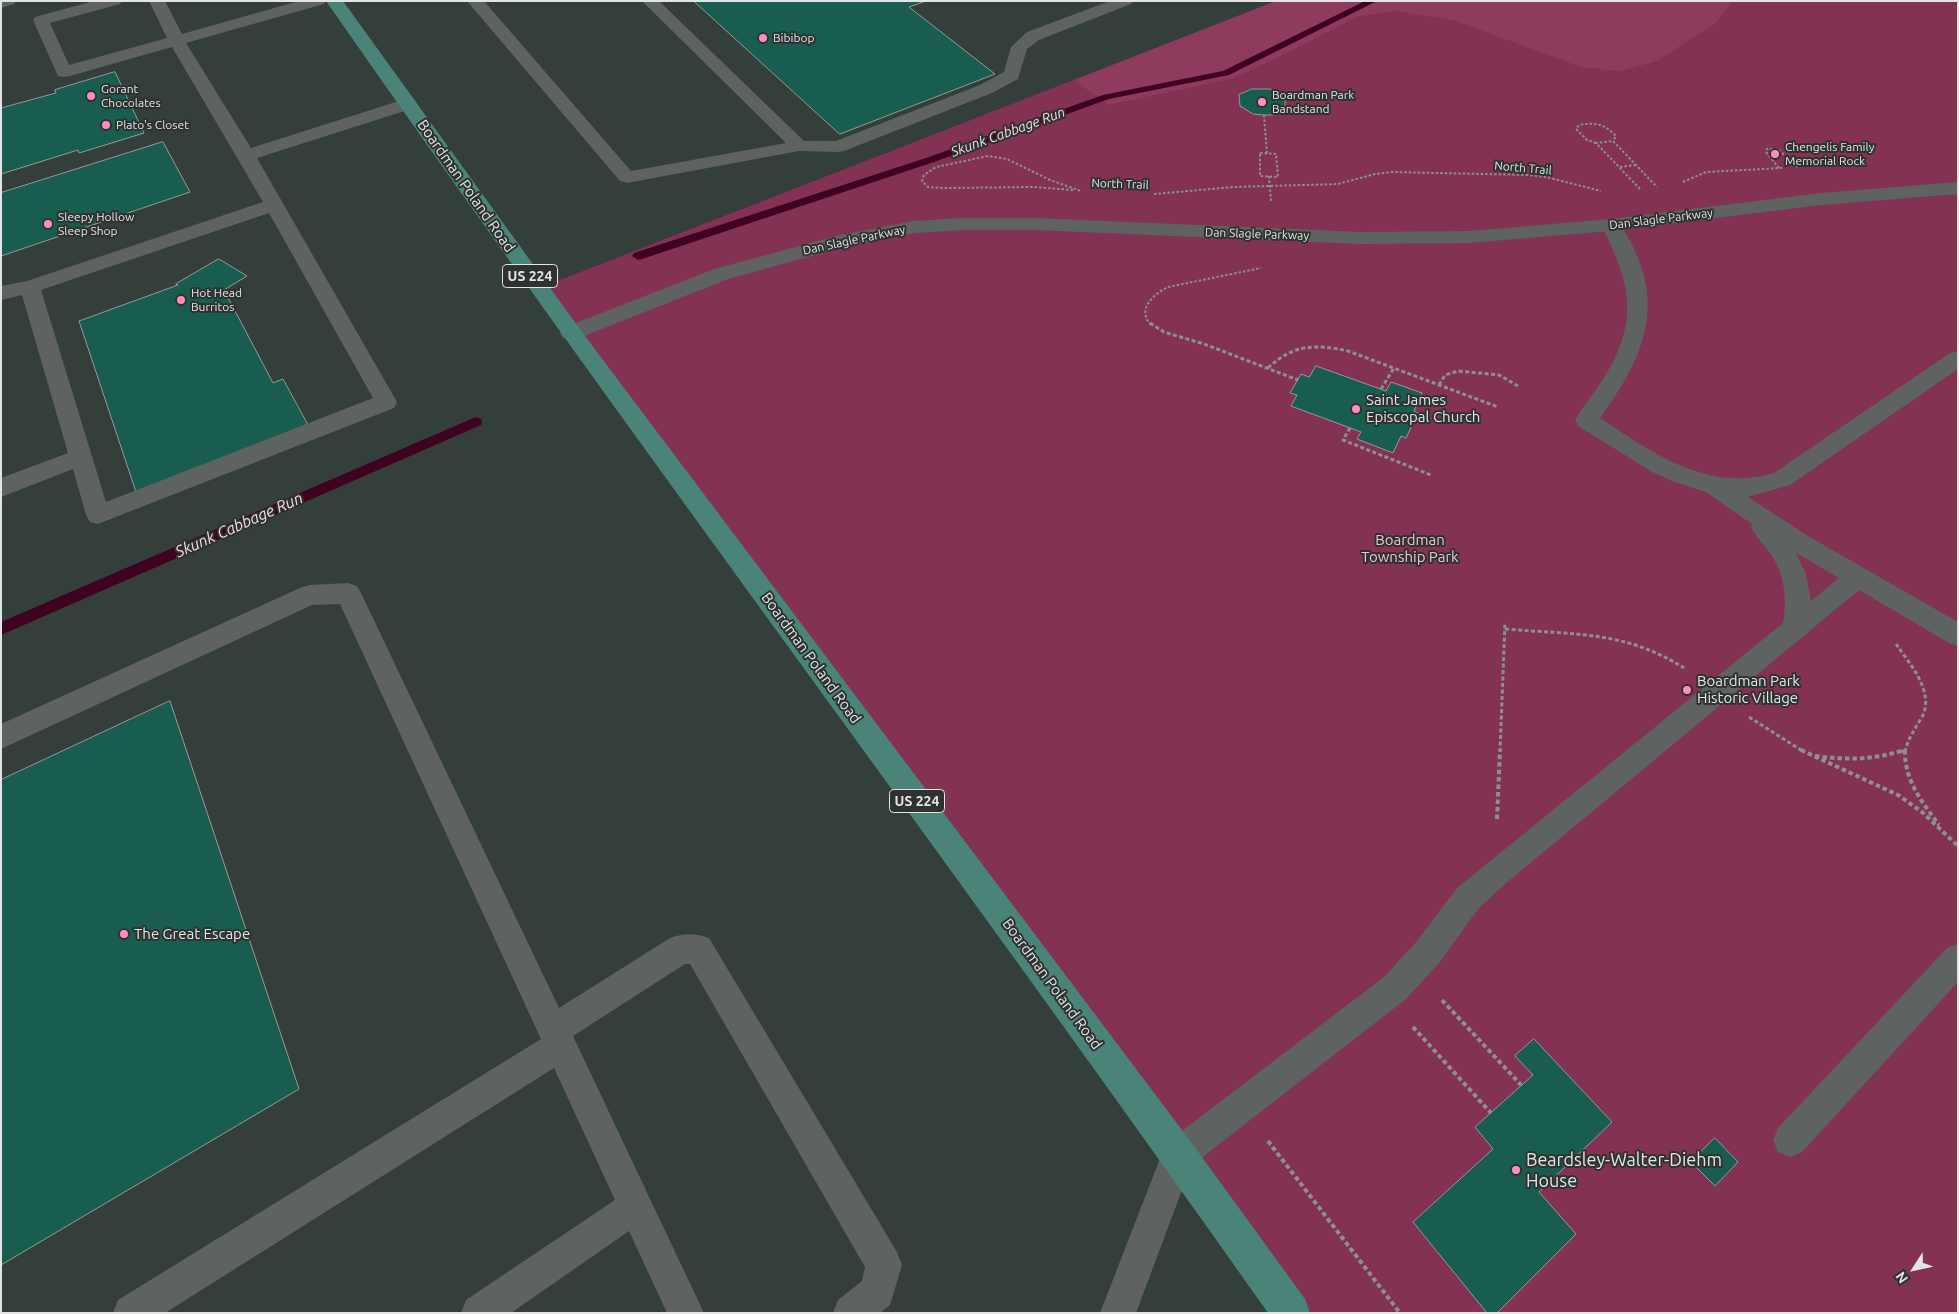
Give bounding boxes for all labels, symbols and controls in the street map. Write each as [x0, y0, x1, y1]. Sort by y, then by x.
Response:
place label: Bibibop [773, 31, 815, 45]
marker: Bibibop [757, 32, 769, 44]
place label: Gorant Chocolates [101, 82, 161, 110]
place label: Boardman Park Bandstand [1272, 88, 1354, 116]
marker: Gorant Chocolates [85, 90, 97, 102]
marker: Boardman Park Bandstand [1256, 96, 1268, 108]
water label: Skunk Cabbage Run [949, 104, 1067, 160]
street label: Boardman Poland Road [413, 116, 519, 256]
place label: Plato's Closet [116, 118, 189, 132]
marker: Plato's Closet [100, 119, 112, 131]
place label: Chengelis Family Memorial Rock [1785, 140, 1874, 168]
marker: Chengelis Family Memorial Rock [1769, 148, 1781, 160]
street label: North Trail [1494, 158, 1552, 178]
street label: North Trail [1091, 176, 1149, 192]
street label: Dan Slagle Parkway [1608, 205, 1714, 233]
place label: Sleepy Hollow Sleep Shop [58, 210, 134, 238]
marker: Sleepy Hollow Sleep Shop [42, 218, 54, 230]
street label: Dan Slagle Parkway [801, 222, 907, 258]
street label: Dan Slagle Parkway [1205, 225, 1309, 243]
road number: US 224 [502, 264, 558, 288]
place label: Hot Head Burritos [191, 286, 242, 314]
marker: Hot Head Burritos [175, 294, 187, 306]
place label: Saint James Episcopal Church [1366, 391, 1480, 426]
marker: Saint James Episcopal Church [1350, 403, 1362, 415]
water label: Skunk Cabbage Run [172, 488, 306, 562]
park label: Boardman Township Park [1361, 531, 1459, 566]
street label: Boardman Poland Road [757, 589, 865, 727]
place label: Boardman Park Historic Village [1697, 672, 1800, 707]
marker: Boardman Park Historic Village [1681, 684, 1693, 696]
road number: US 224 [890, 789, 944, 812]
street label: Boardman Poland Road [998, 915, 1106, 1053]
place label: The Great Escape [134, 925, 250, 943]
marker: The Great Escape [118, 928, 130, 940]
place label: Beardsley-Walter-Diehm House [1526, 1149, 1722, 1192]
marker: Beardsley-Walter-Diehm House [1510, 1164, 1522, 1176]
north arrow [1889, 1244, 1939, 1294]
text: N [1892, 1269, 1911, 1286]

